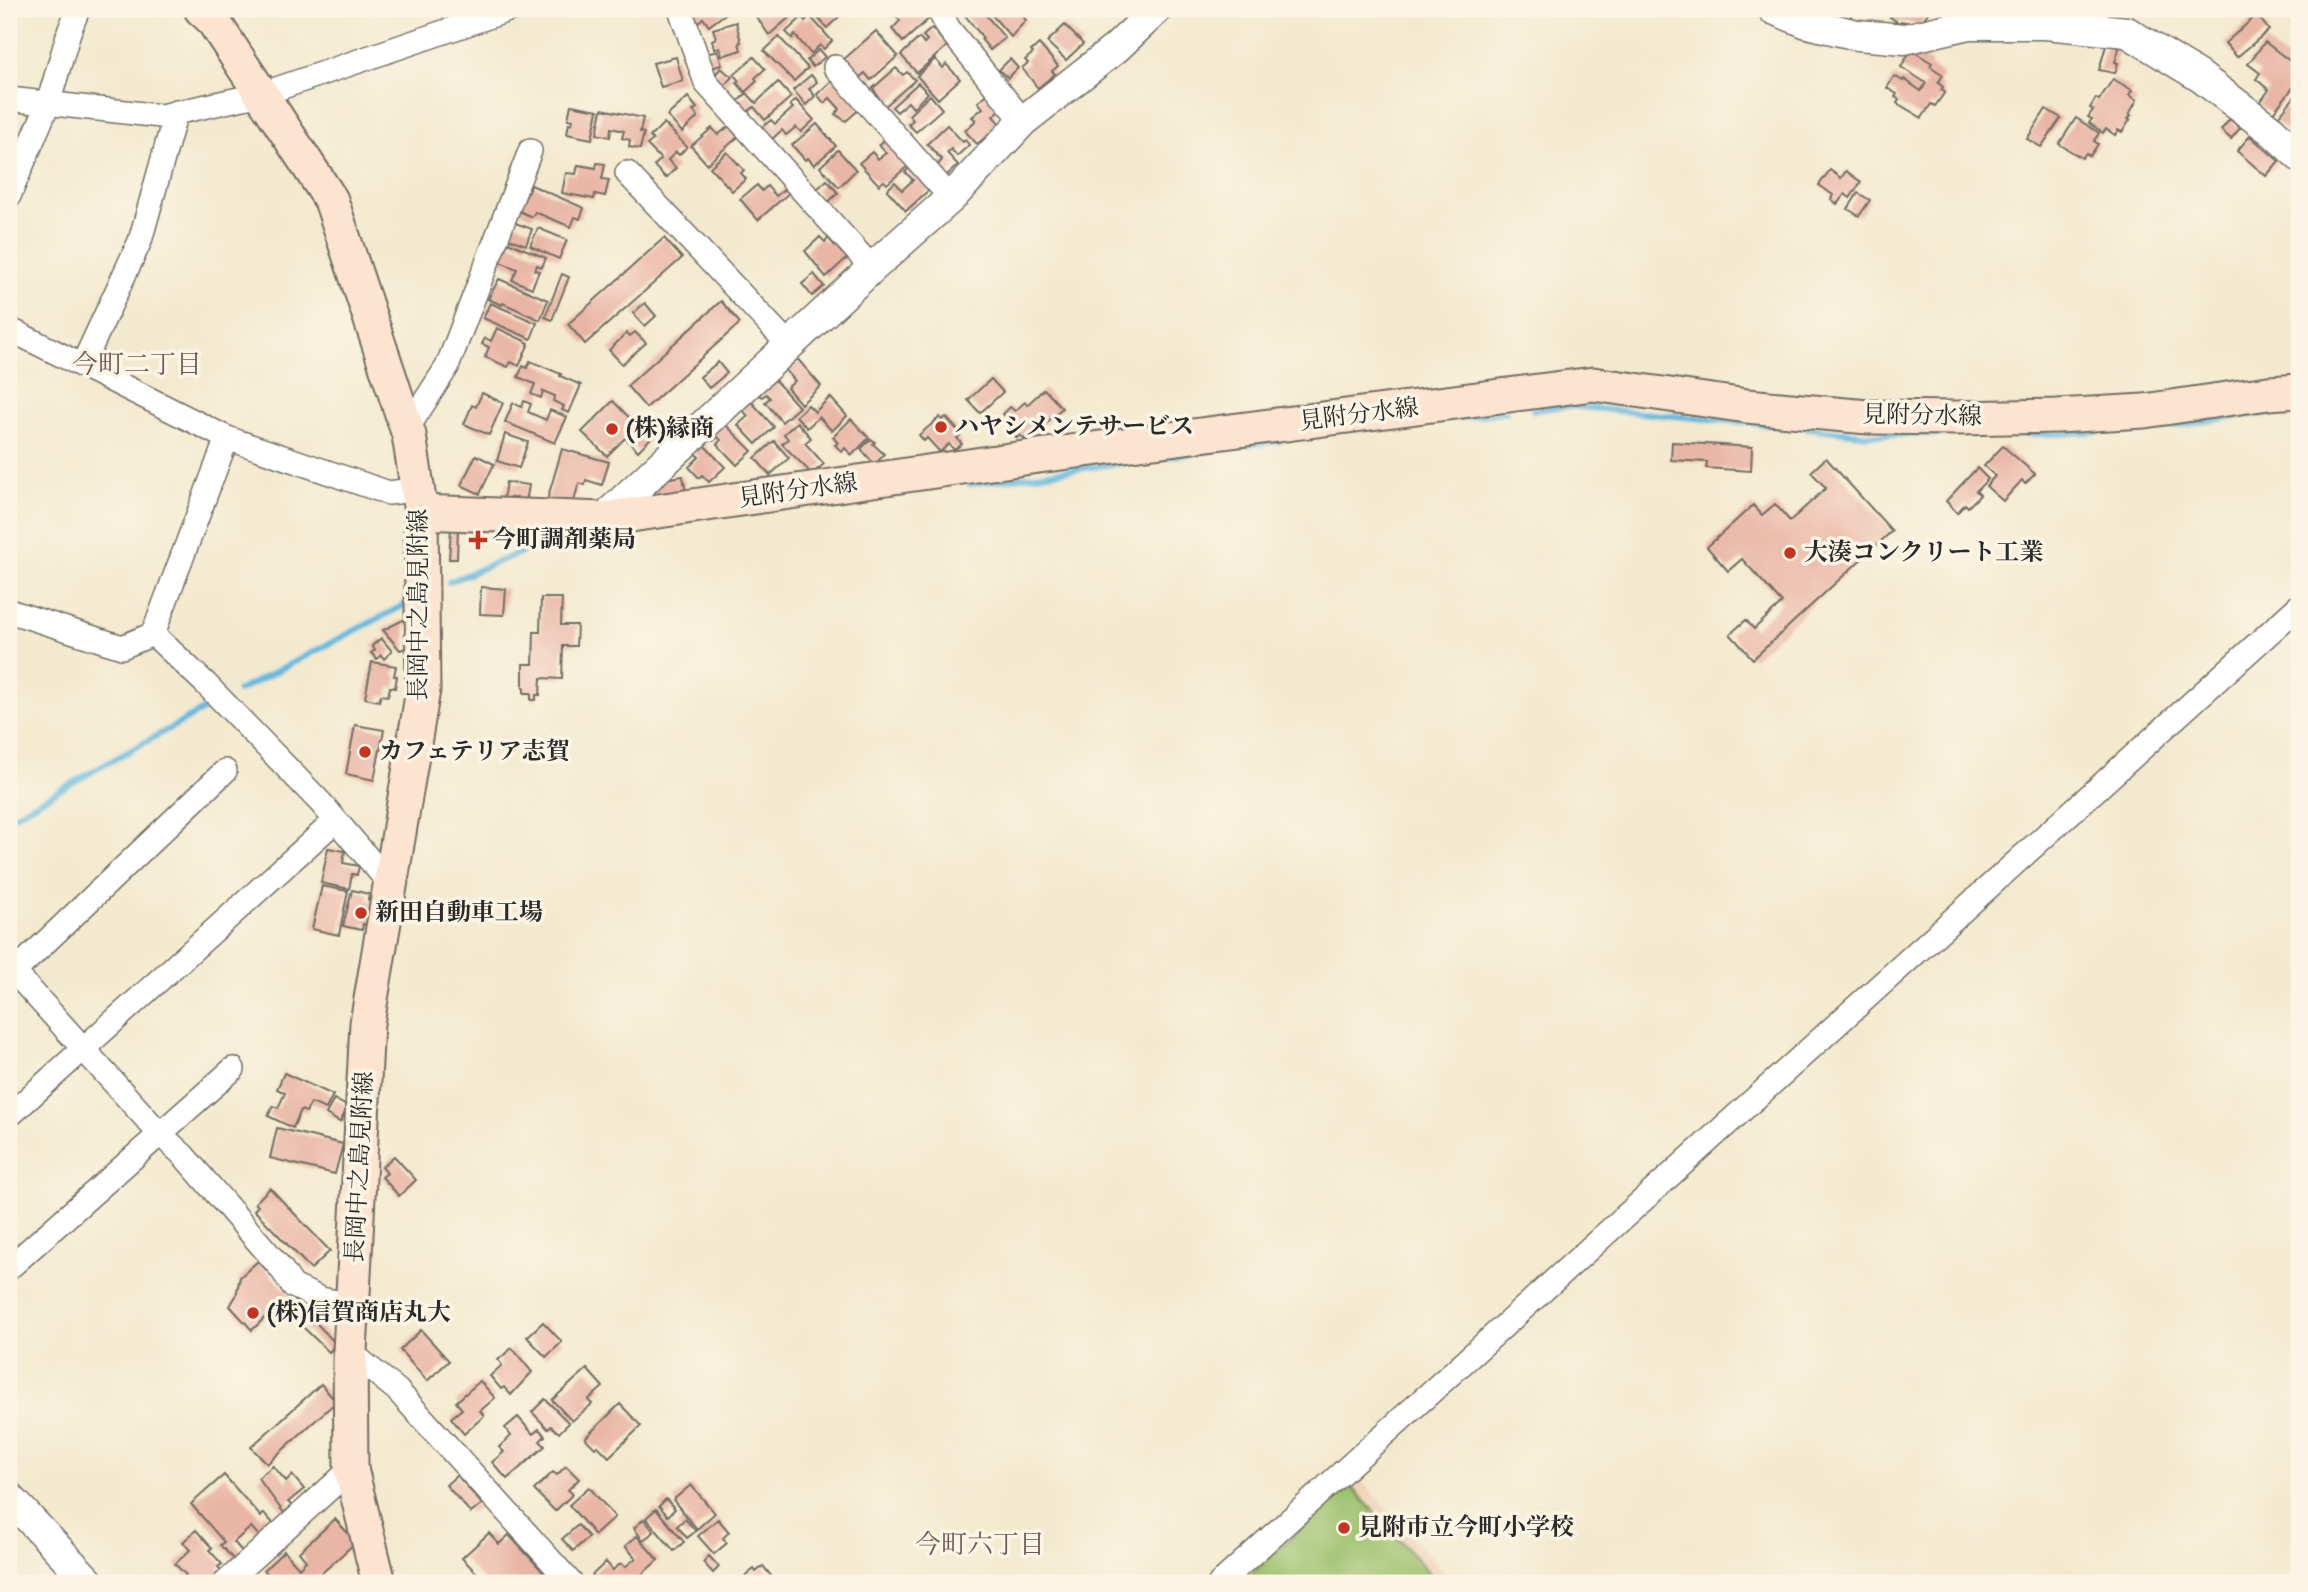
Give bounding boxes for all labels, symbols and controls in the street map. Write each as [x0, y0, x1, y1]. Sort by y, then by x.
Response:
district label: 今町二丁目 [72, 349, 202, 382]
street label: 見附分水線 [1298, 393, 1420, 437]
street label: 見附分水線 [1862, 400, 1982, 432]
place label: ハヤシメンテサービス [955, 412, 1194, 442]
place label: (株)縁商 [626, 414, 714, 444]
marker: ハヤシメンテサービス [933, 419, 949, 435]
marker: (株)縁商 [604, 421, 620, 437]
street label: 見附分水線 [736, 468, 860, 514]
street label: 長岡中之島見附線 [404, 509, 434, 701]
place label: 今町調剤薬局 [492, 525, 636, 555]
marker: 今町調剤薬局 [470, 532, 486, 548]
place label: 大湊コンクリート工業 [1804, 538, 2044, 568]
marker: 大湊コンクリート工業 [1782, 545, 1798, 561]
place label: カフェテリア志賀 [379, 737, 570, 767]
marker: カフェテリア志賀 [357, 744, 373, 760]
place label: 新田自動車工場 [375, 898, 543, 928]
marker: 新田自動車工場 [353, 905, 369, 921]
street label: 長岡中之島見附線 [340, 1070, 380, 1264]
place label: (株)信賀商店丸大 [267, 1298, 451, 1328]
marker: (株)信賀商店丸大 [245, 1305, 261, 1321]
place label: 見附市立今町小学校 [1358, 1513, 1574, 1543]
marker: 見附市立今町小学校 [1336, 1520, 1352, 1536]
district label: 今町六丁目 [915, 1529, 1045, 1562]

